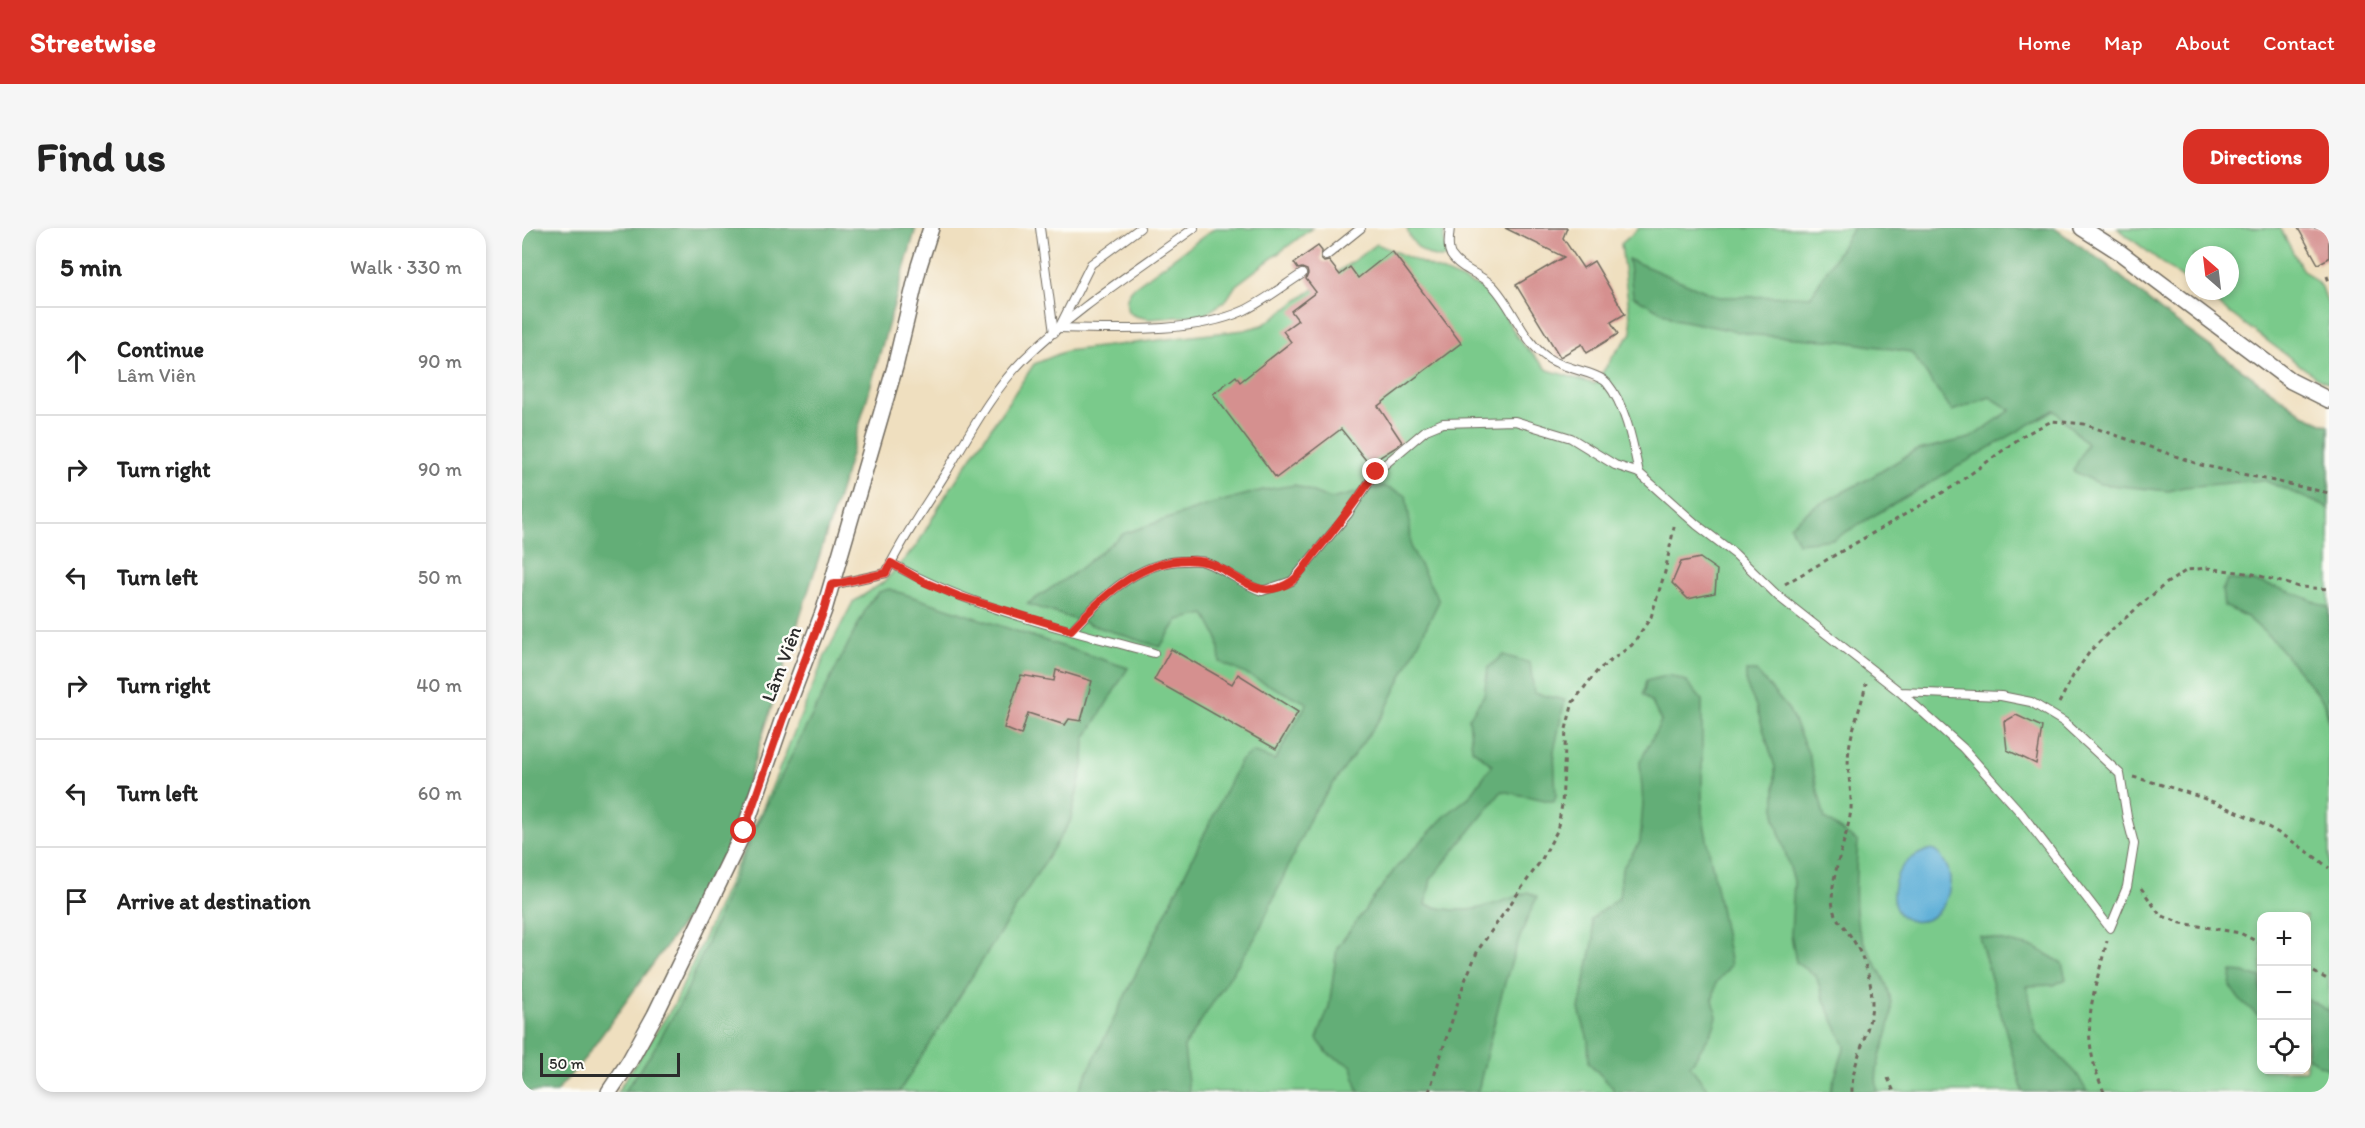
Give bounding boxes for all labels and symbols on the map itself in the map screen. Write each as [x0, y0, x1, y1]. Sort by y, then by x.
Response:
north arrow [2185, 246, 2239, 300]
route end [1362, 458, 1388, 484]
street label: Lâm Viên [756, 623, 806, 705]
route start [730, 817, 756, 843]
scale bar [540, 1050, 680, 1078]

